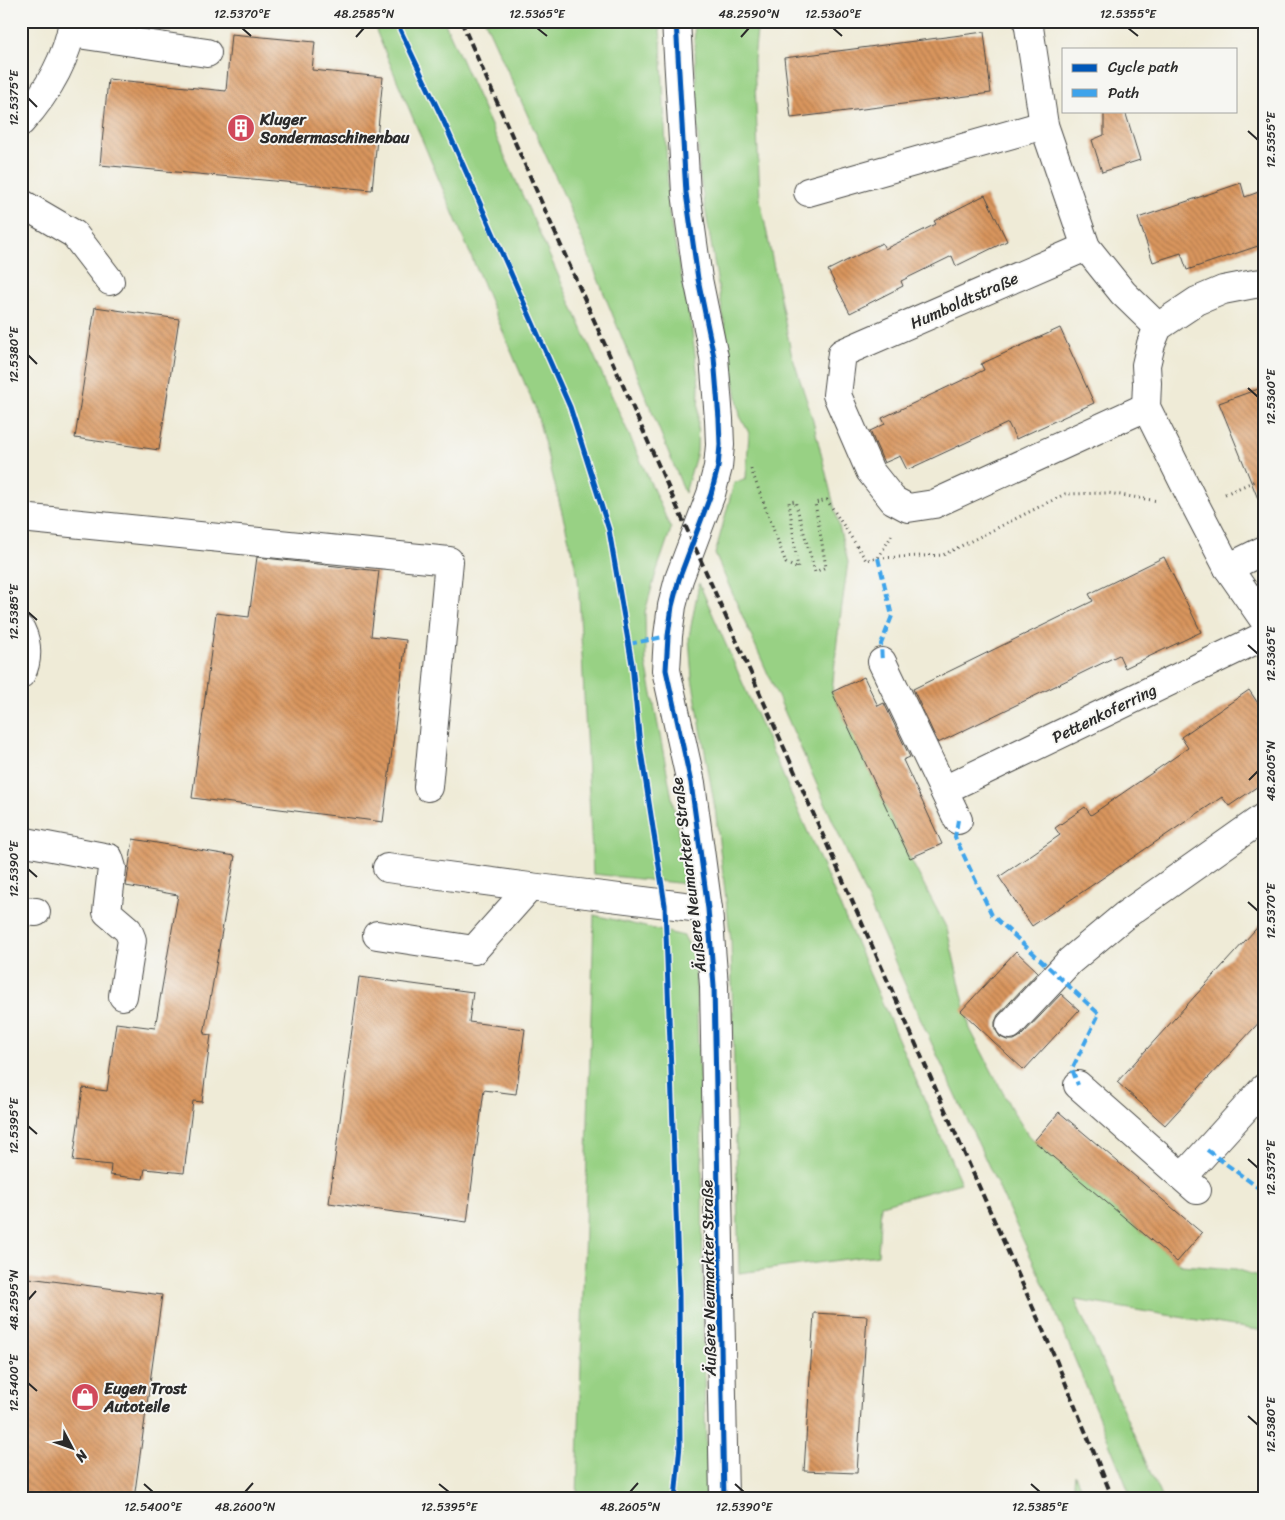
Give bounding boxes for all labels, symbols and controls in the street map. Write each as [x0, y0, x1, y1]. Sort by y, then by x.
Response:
text: 12.5370°E [214, 3, 271, 25]
text: 48.2585°N [334, 3, 395, 25]
text: 12.5365°E [509, 3, 566, 25]
text: 48.2590°N [718, 3, 780, 25]
text: 12.5360°E [805, 3, 862, 25]
text: 12.5355°E [1100, 3, 1157, 25]
legend [1062, 48, 1238, 112]
text: Cycle path [1108, 54, 1179, 80]
text: 12.5375°E [3, 69, 25, 126]
text: Path [1108, 80, 1139, 106]
place label: Kluger Sondermaschinenbau [259, 105, 410, 152]
text: 12.5355°E [1260, 111, 1282, 168]
building icon: Kluger Sondermaschinenbau [226, 113, 256, 143]
street label: Humboldtstraße [905, 264, 1023, 337]
text: 12.5380°E [3, 326, 25, 383]
text: 12.5360°E [1260, 368, 1282, 425]
text: 12.5385°E [3, 583, 25, 640]
text: 12.5365°E [1260, 625, 1282, 682]
street label: Pettenkoferring [1047, 675, 1162, 751]
text: 48.2605°N [1260, 740, 1282, 801]
street label: Äußere Neumarkter Straße [662, 775, 715, 975]
text: 12.5390°E [3, 839, 25, 897]
text: 12.5370°E [1260, 882, 1282, 939]
text: 12.5395°E [3, 1097, 25, 1154]
text: 12.5375°E [1260, 1139, 1282, 1196]
street label: Äußere Neumarkter Straße [692, 1179, 725, 1377]
text: 48.2595°N [3, 1269, 25, 1330]
text: 12.5400°E [3, 1353, 25, 1412]
place label: Eugen Trost Autoteile [103, 1374, 187, 1421]
shop icon: Eugen Trost Autoteile [70, 1382, 100, 1412]
text: 12.5380°E [1260, 1396, 1282, 1453]
north arrow [48, 1422, 98, 1472]
text: N [69, 1444, 95, 1468]
text: 12.5400°E [124, 1496, 183, 1518]
text: 48.2600°N [215, 1496, 276, 1518]
text: 12.5395°E [421, 1496, 478, 1518]
text: 48.2605°N [600, 1496, 661, 1518]
text: 12.5390°E [716, 1496, 774, 1518]
text: 12.5385°E [1012, 1496, 1069, 1518]

